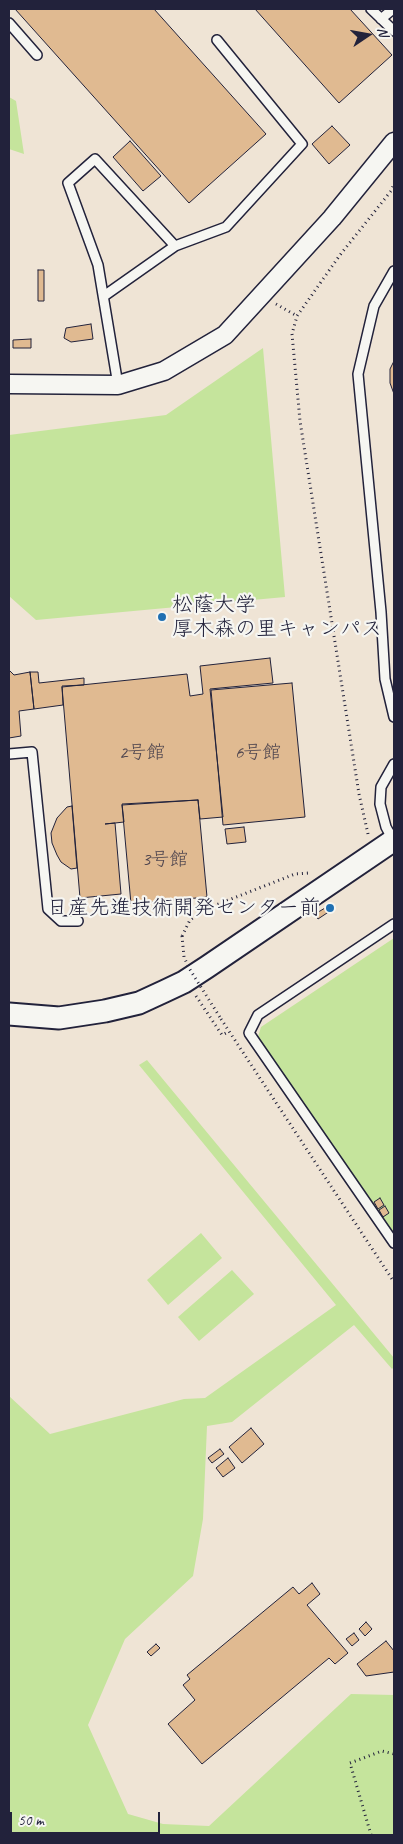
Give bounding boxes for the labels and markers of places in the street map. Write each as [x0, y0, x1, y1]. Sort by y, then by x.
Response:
place label: 松蔭大学 厚木森の里キャンパス [172, 592, 382, 642]
marker: 松蔭大学 厚木森の里キャンパス [156, 611, 168, 623]
place label: 日産先進技術開発センター前 [47, 895, 320, 921]
marker: 日産先進技術開発センター前 [324, 902, 336, 914]

